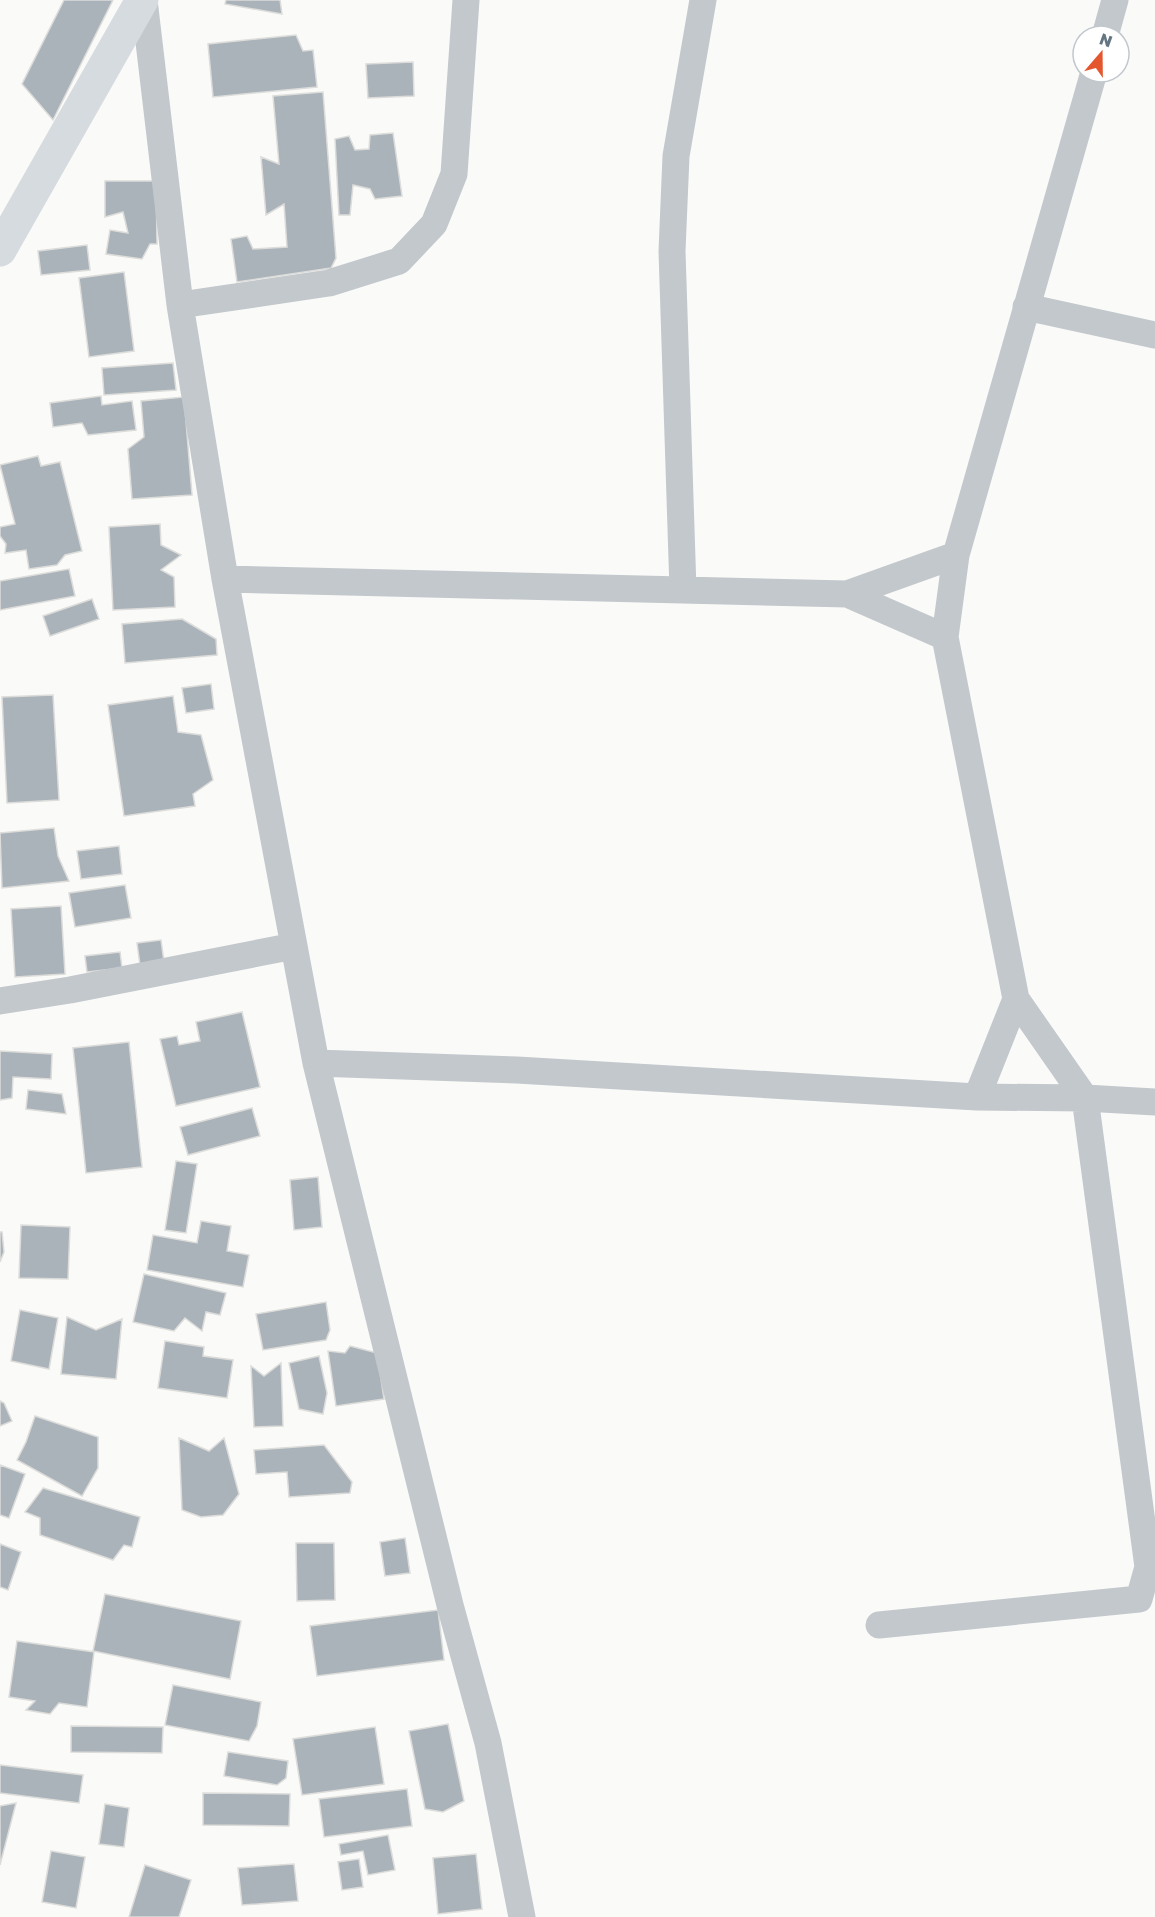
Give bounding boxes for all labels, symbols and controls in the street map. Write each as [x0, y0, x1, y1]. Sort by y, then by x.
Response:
north arrow [1071, 24, 1131, 84]
text: N [1097, 28, 1115, 51]

